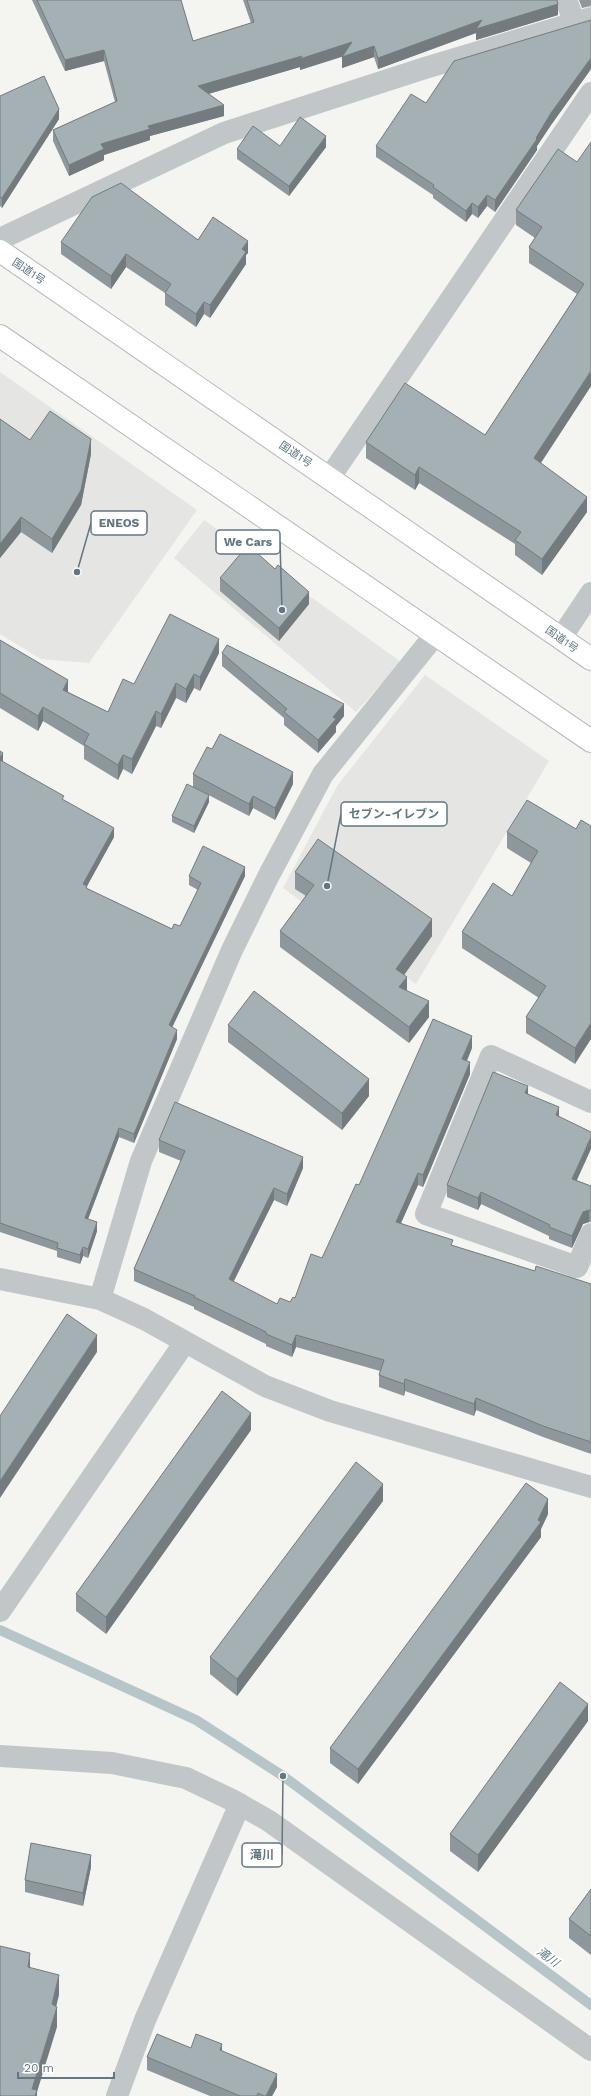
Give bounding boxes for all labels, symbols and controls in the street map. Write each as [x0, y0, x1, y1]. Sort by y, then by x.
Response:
street label: 国道1号 [10, 256, 48, 287]
street label: 国道1号 [277, 439, 315, 470]
callout: ENEOS [91, 511, 147, 535]
text: ENEOS [99, 516, 139, 530]
callout: We Cars [216, 530, 280, 554]
text: We Cars [224, 535, 273, 549]
street label: 国道1号 [543, 623, 581, 655]
callout: セブン-イレブン [341, 802, 447, 826]
text: セブン-イレブン [349, 807, 439, 821]
callout: 滝川 [242, 1843, 282, 1867]
text: 滝川 [250, 1848, 274, 1862]
water label: 滝川 [534, 1944, 563, 1971]
scale bar [18, 2054, 114, 2080]
text: 20 m [24, 2061, 54, 2075]

